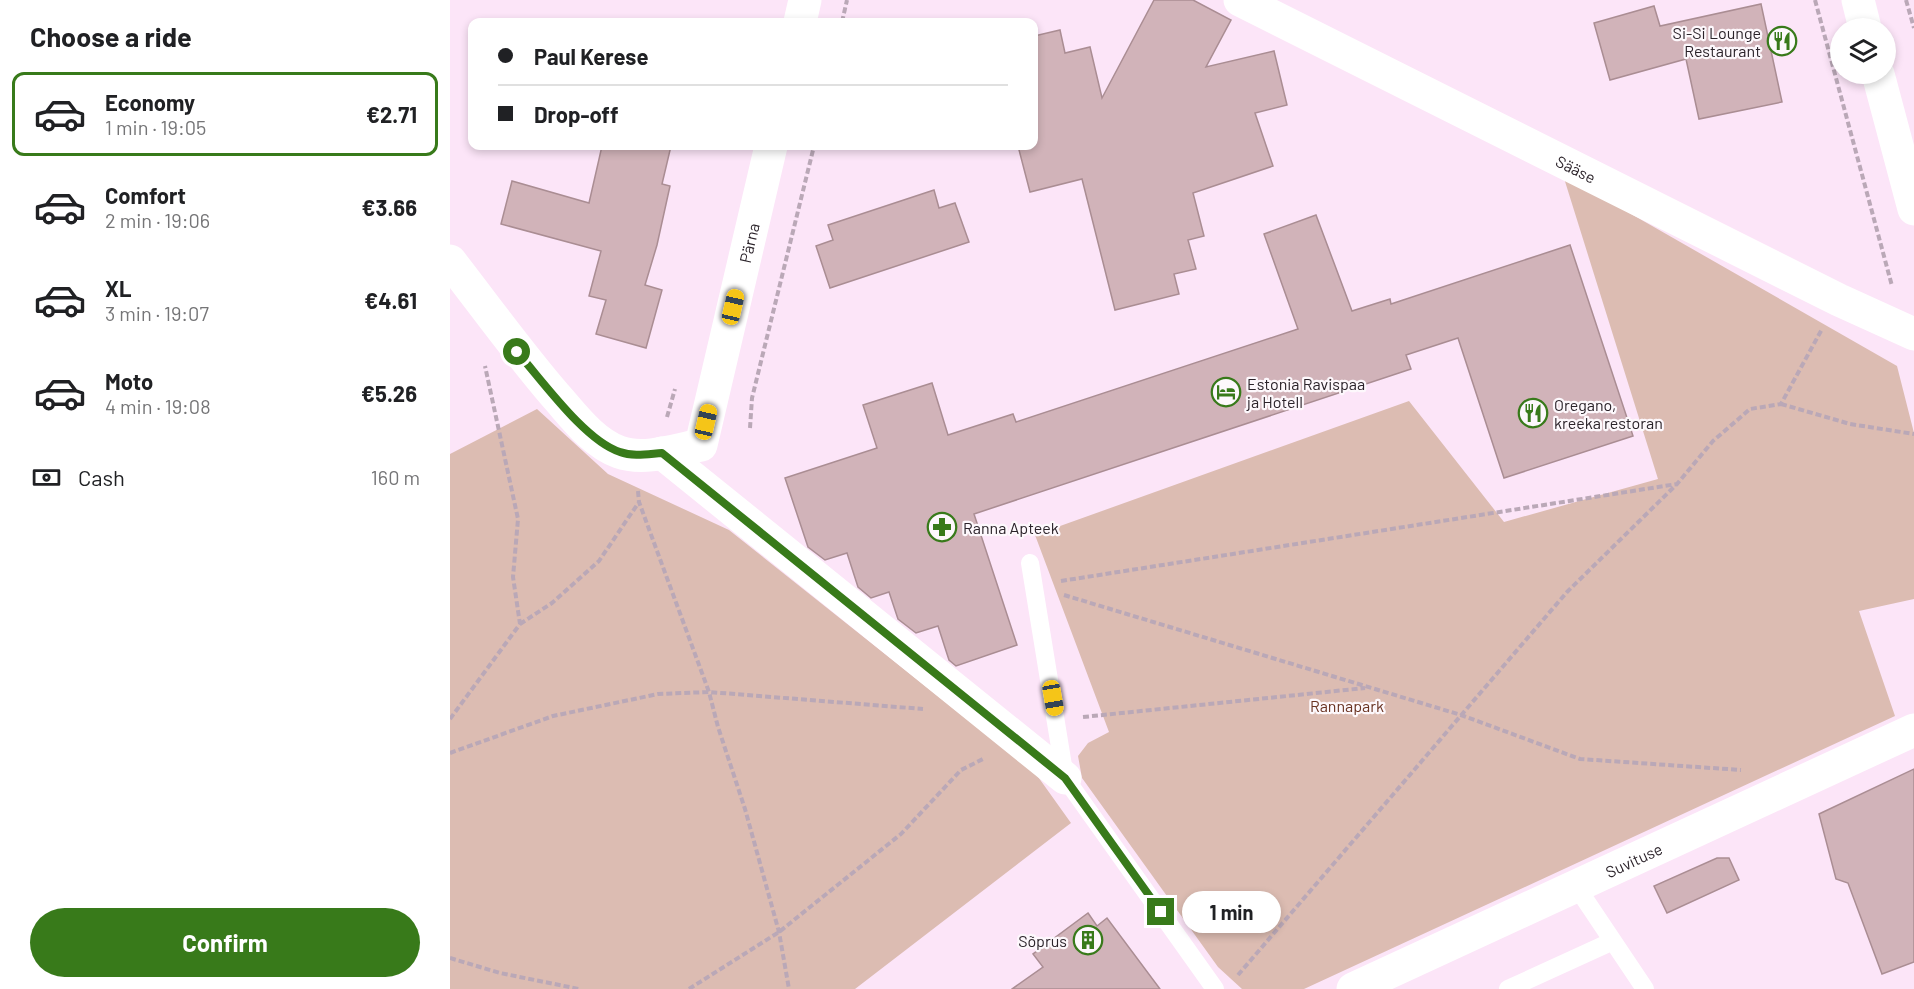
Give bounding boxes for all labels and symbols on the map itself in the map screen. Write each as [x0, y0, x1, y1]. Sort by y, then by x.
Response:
place label: Si-Si Lounge Restaurant [1673, 23, 1761, 60]
restaurant icon: Si-Si Lounge Restaurant [1766, 25, 1798, 57]
street label: Sääse [1553, 151, 1599, 186]
street label: Pärna [735, 221, 762, 264]
car [720, 287, 746, 327]
route start [503, 338, 530, 365]
place label: Estonia Ravispaa ja Hotell [1246, 374, 1365, 411]
hotel icon: Estonia Ravispaa ja Hotell [1210, 376, 1242, 408]
place label: Oregano, kreeka restoran [1554, 395, 1663, 432]
restaurant icon: Oregano, kreeka restoran [1517, 397, 1549, 429]
car [693, 402, 719, 442]
pharmacy icon: Ranna Apteek [926, 511, 958, 543]
place label: Ranna Apteek [963, 518, 1059, 537]
car [1041, 679, 1065, 717]
park label: Rannapark [1310, 696, 1384, 715]
street label: Suvituse [1602, 838, 1665, 881]
callout: 1 min [1182, 891, 1281, 933]
route end [1147, 898, 1174, 925]
building icon: Sõprus [1072, 924, 1104, 956]
place label: Sõprus [1018, 931, 1067, 950]

